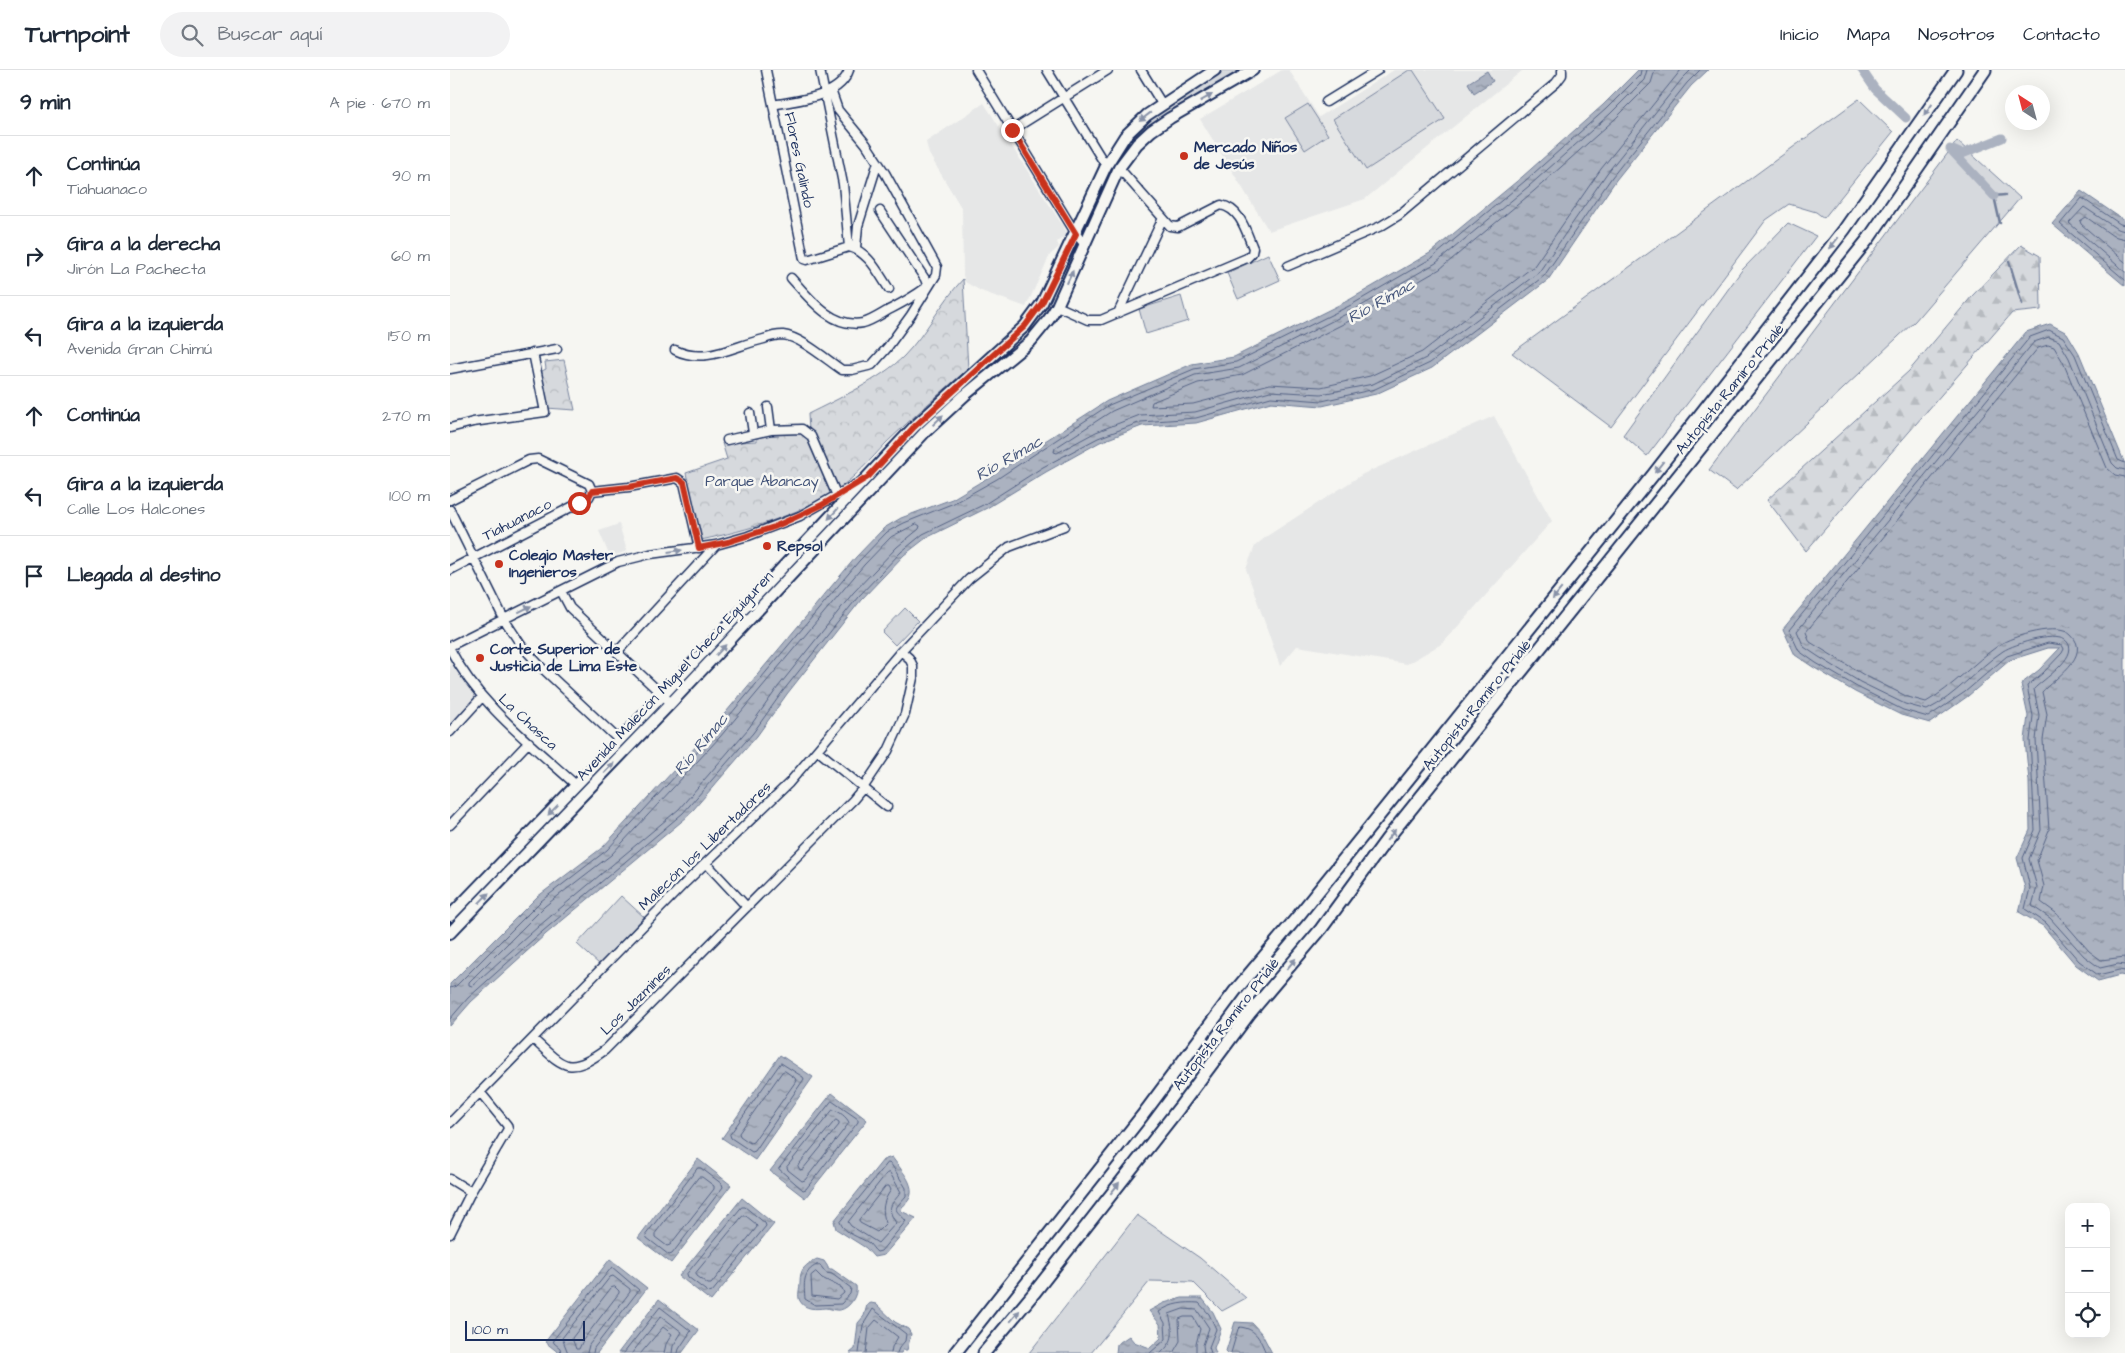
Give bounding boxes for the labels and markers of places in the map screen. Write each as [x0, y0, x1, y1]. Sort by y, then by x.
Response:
place label: Mercado Niños de Jesús [1193, 137, 1298, 175]
marker: Mercado Niños de Jesús [1178, 150, 1190, 162]
place label: Repsol [777, 536, 823, 557]
marker: Repsol [761, 540, 773, 552]
place label: Colegio Master Ingenieros [509, 545, 614, 585]
marker: Colegio Master Ingenieros [493, 558, 505, 570]
place label: Corte Superior de Justicia de Lima Este [489, 639, 637, 677]
marker: Corte Superior de Justicia de Lima Este [474, 652, 486, 664]

